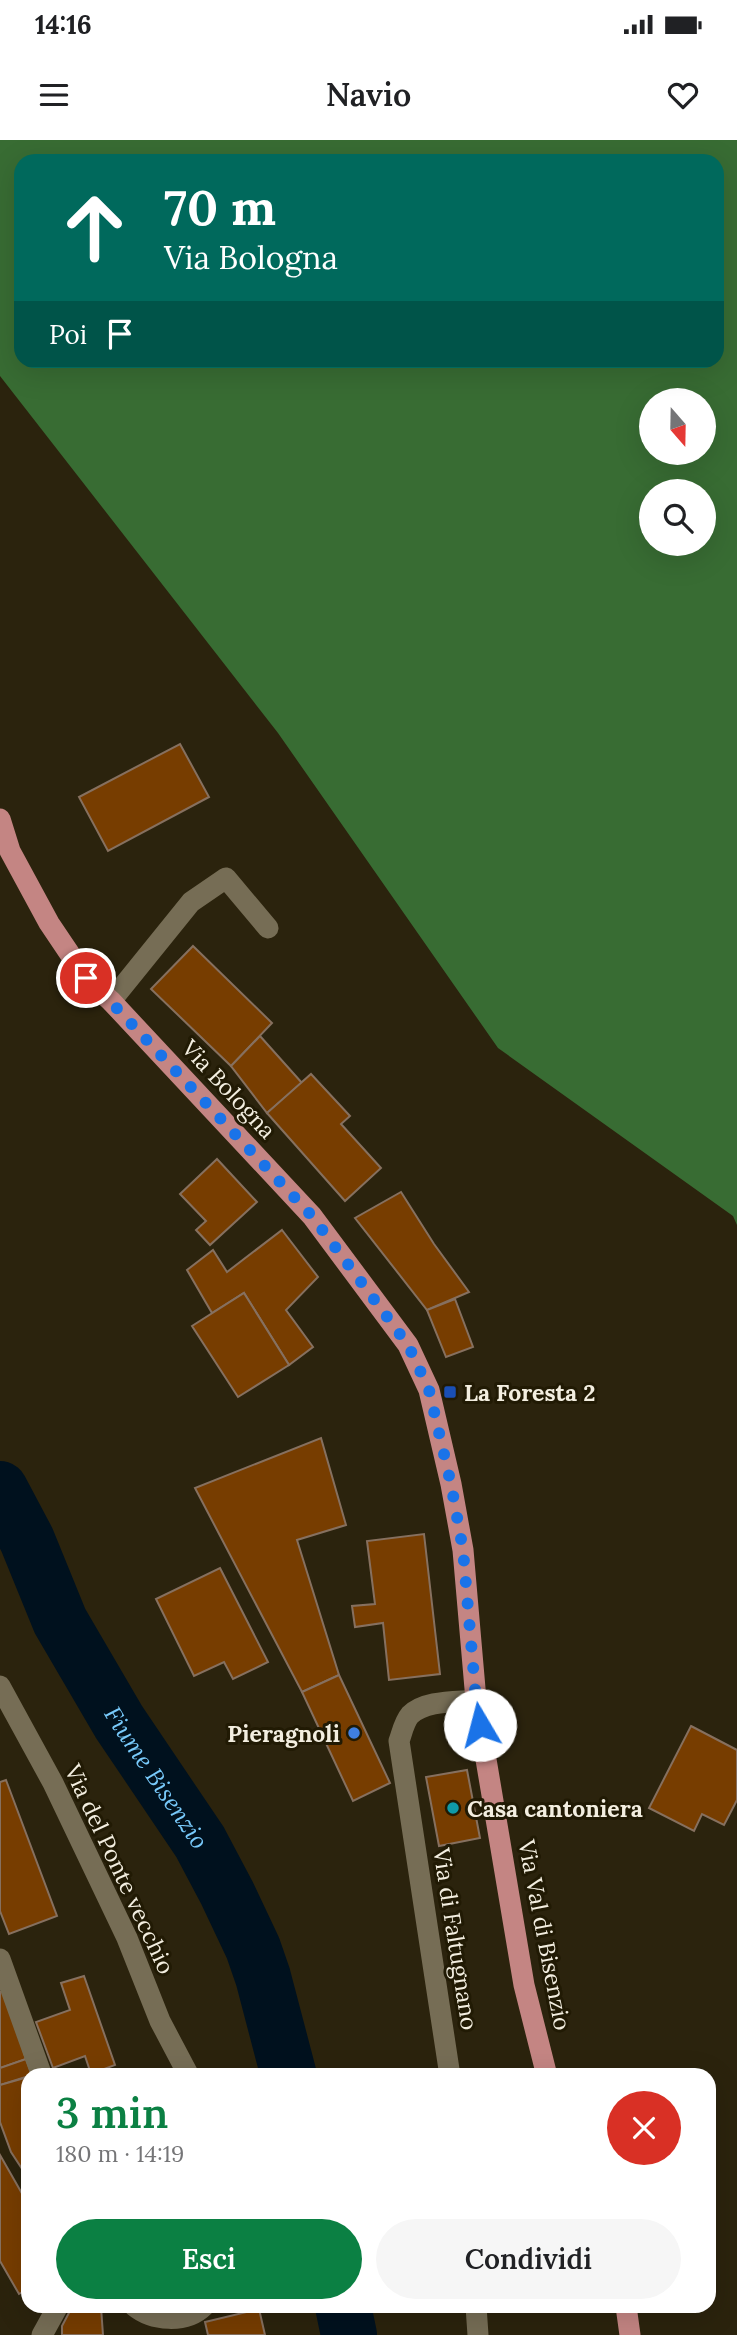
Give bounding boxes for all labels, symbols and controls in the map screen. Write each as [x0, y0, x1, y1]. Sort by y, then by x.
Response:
text: 14:16 [35, 8, 92, 41]
text: Navio [326, 74, 411, 115]
icon: menu [35, 76, 73, 114]
icon: heart [664, 76, 702, 114]
text: 70 m [164, 176, 276, 238]
icon: ahead [49, 182, 140, 273]
text: Via Bologna [164, 237, 338, 278]
icon: arrive [101, 315, 139, 353]
text: Poi [49, 318, 87, 351]
north arrow [639, 388, 716, 466]
map controls [639, 388, 716, 556]
button: search [639, 479, 716, 556]
pin [56, 948, 116, 1008]
icon: arrive [67, 959, 105, 997]
street label: Via Bologna [175, 1033, 282, 1145]
place label: La Foresta 2 [464, 1378, 595, 1407]
marker: La Foresta 2 [442, 1384, 458, 1400]
position arrow [443, 1688, 517, 1762]
water label: Fiume Bisenzio [98, 1701, 215, 1855]
place label: Pieragnoli [227, 1719, 340, 1748]
marker: Pieragnoli [346, 1725, 362, 1741]
street label: Via del Ponte vecchio [58, 1759, 181, 1978]
place label: Casa cantoniera [467, 1794, 643, 1823]
marker: Casa cantoniera [445, 1800, 461, 1816]
street label: Via Val di Bisenzio [512, 1836, 578, 2033]
street label: Via di Faltugnano [427, 1845, 485, 2032]
text: 3 min [56, 2086, 168, 2140]
button: close [607, 2091, 681, 2165]
text: 180 m · 14:19 [56, 2139, 184, 2168]
button: Esci [56, 2219, 362, 2299]
button: Condividi [376, 2219, 681, 2299]

